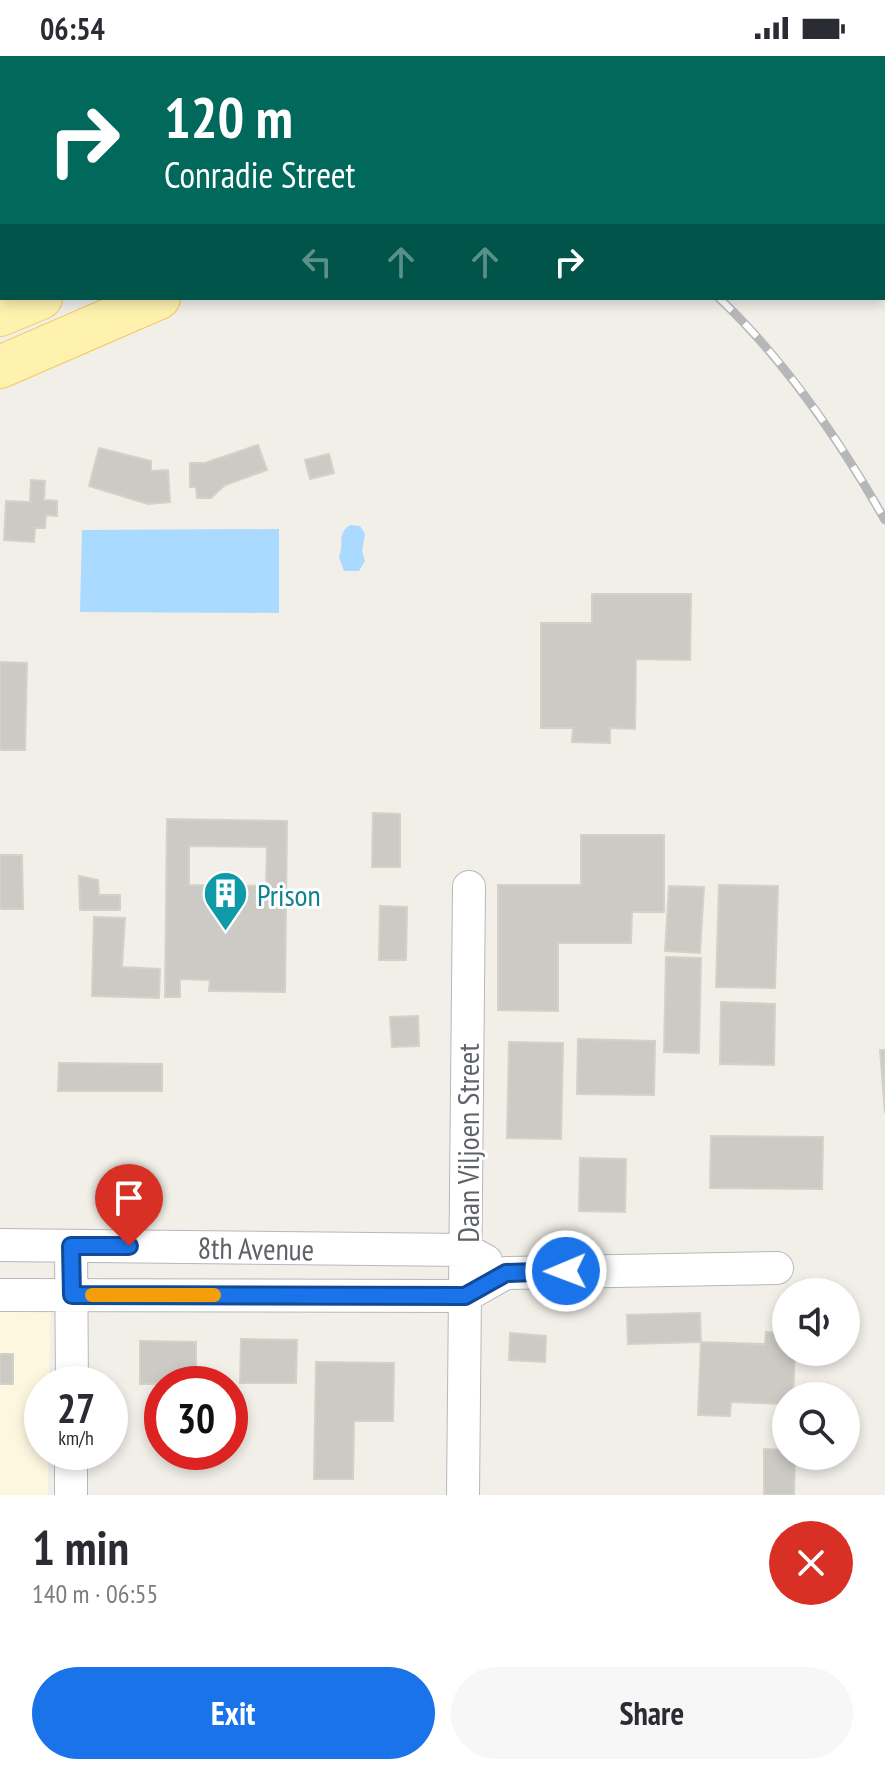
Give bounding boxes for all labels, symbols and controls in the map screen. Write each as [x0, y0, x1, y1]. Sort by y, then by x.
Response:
text: 06:54 [40, 9, 105, 48]
text: 120 m [164, 81, 293, 153]
icon: right [32, 88, 136, 192]
text: Conradie Street [164, 151, 356, 198]
icon: left [295, 240, 339, 284]
icon: ahead [379, 240, 423, 284]
icon: ahead [463, 240, 507, 284]
icon: right [547, 240, 591, 284]
building icon: Prison [202, 870, 250, 933]
place label: Prison [257, 875, 321, 914]
street label: Daan Viljoen Street [448, 1043, 487, 1243]
pin [95, 1164, 163, 1246]
icon: arrive [107, 1176, 151, 1220]
street label: 8th Avenue [197, 1227, 315, 1269]
position arrow [524, 1229, 608, 1313]
map controls [772, 1278, 860, 1470]
button: sound [772, 1278, 860, 1366]
speed limit sign: 30 [144, 1366, 248, 1470]
text: 27 [57, 1382, 95, 1434]
button: search [772, 1382, 860, 1470]
text: km/h [58, 1425, 94, 1451]
text: 1 min [32, 1516, 129, 1578]
button: close [769, 1521, 853, 1605]
text: 140 m · 06:55 [32, 1577, 158, 1610]
button: Exit [32, 1667, 435, 1759]
button: Share [451, 1667, 853, 1759]

